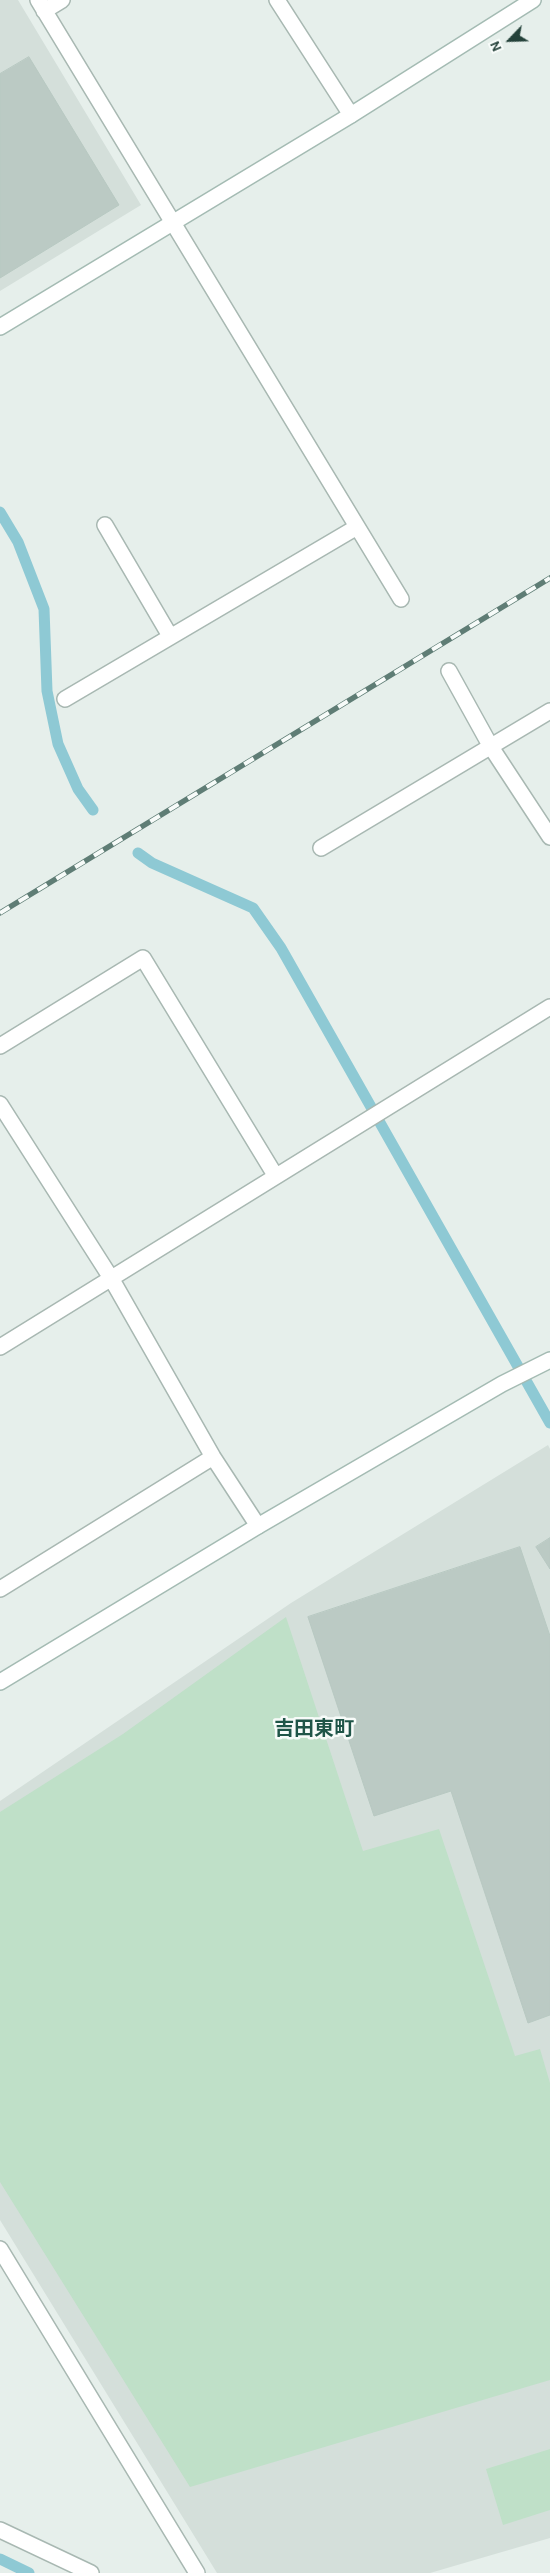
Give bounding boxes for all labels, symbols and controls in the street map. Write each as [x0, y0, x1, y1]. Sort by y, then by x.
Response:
north arrow [485, 15, 535, 65]
text: N [486, 38, 506, 54]
district label: 吉田東町 [274, 1717, 354, 1741]

